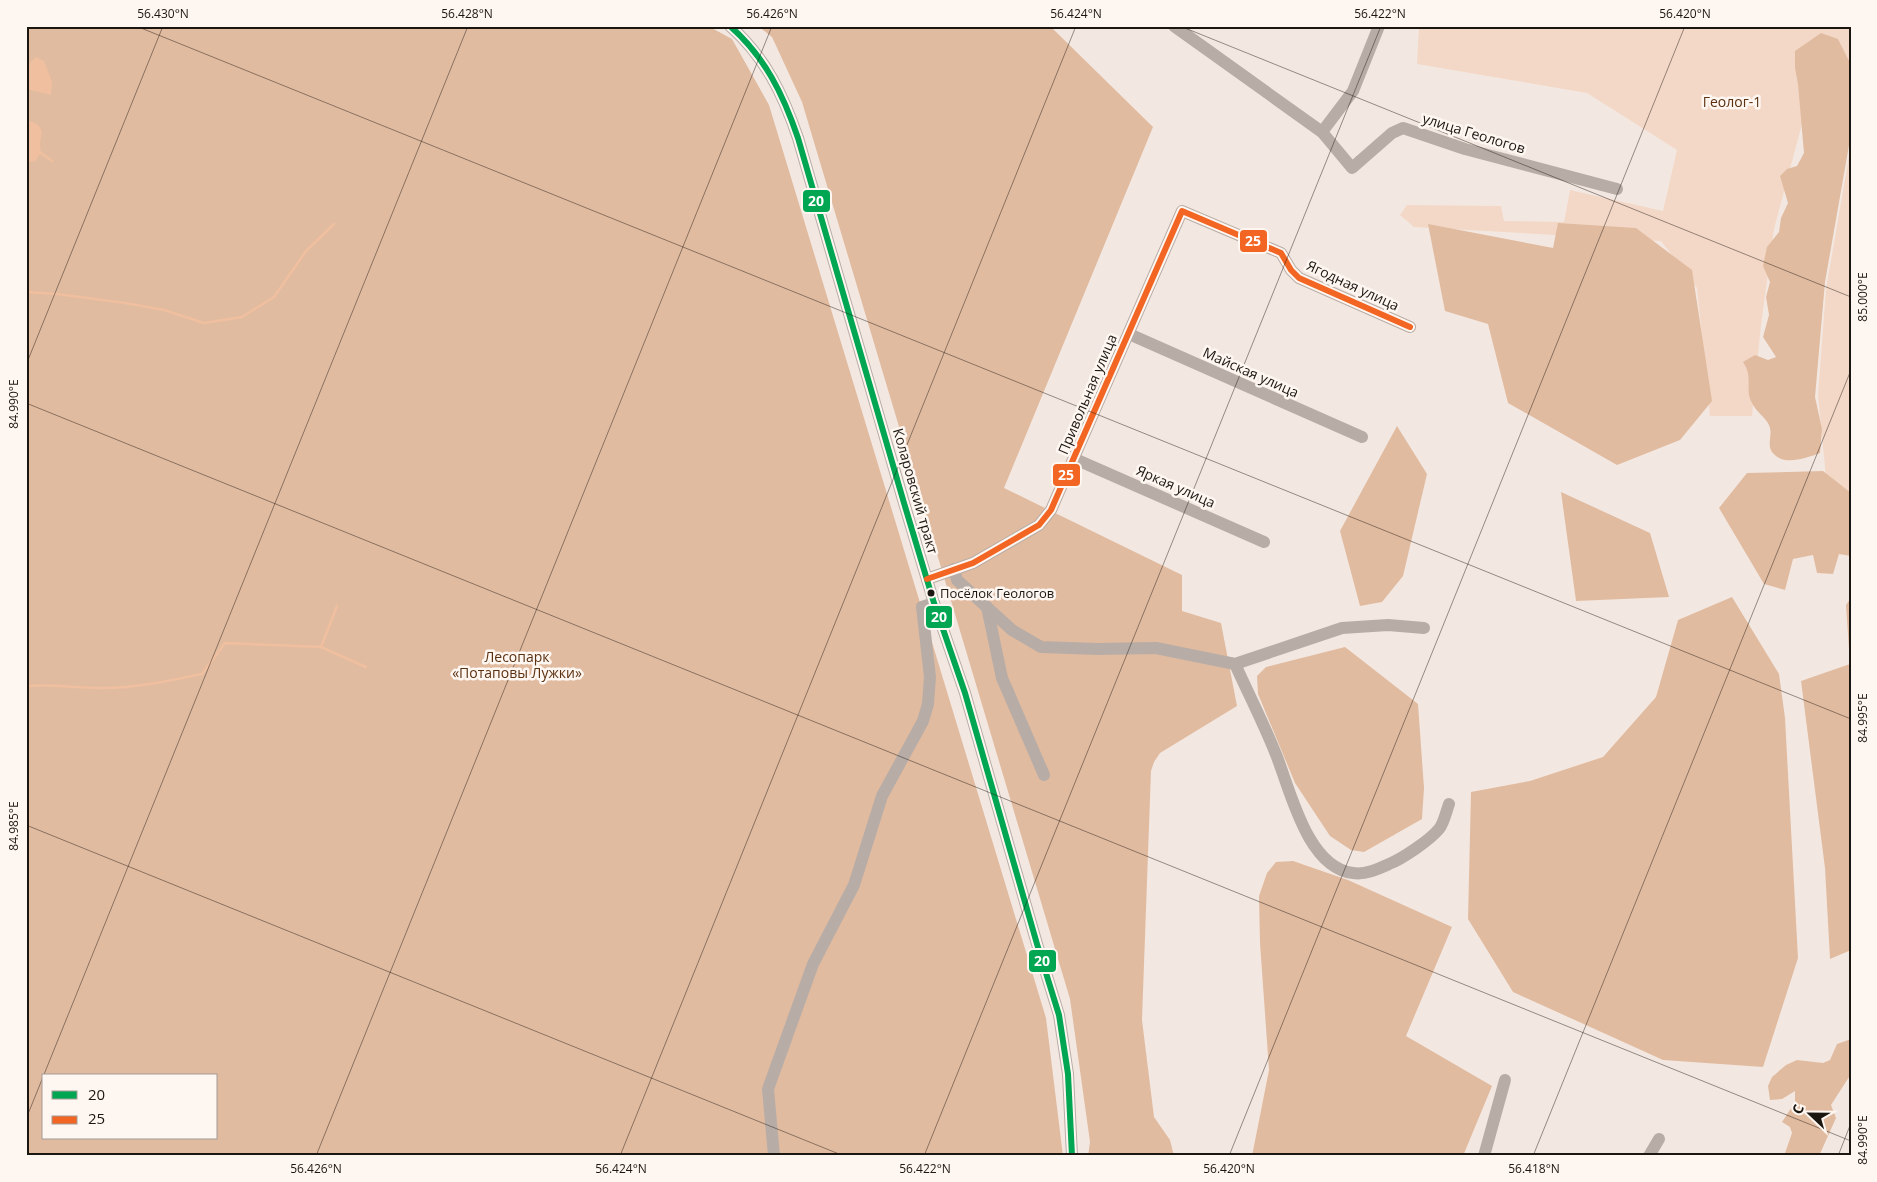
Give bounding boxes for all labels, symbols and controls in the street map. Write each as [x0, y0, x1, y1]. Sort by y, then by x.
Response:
text: 56.430°N [137, 5, 189, 22]
text: 56.428°N [441, 5, 493, 22]
text: 56.426°N [746, 5, 798, 22]
text: 56.424°N [1050, 5, 1102, 22]
text: 56.422°N [1354, 5, 1406, 22]
text: 56.420°N [1659, 5, 1711, 22]
park label: Геолог-1 [1703, 92, 1761, 111]
street label: улица Геологов [1420, 108, 1528, 158]
line badge: 20 [802, 189, 831, 213]
text: 20 [808, 191, 824, 210]
line badge: 25 [1239, 229, 1268, 253]
text: 25 [1245, 231, 1261, 250]
street label: Ягодная улица [1304, 255, 1402, 315]
text: 85.000°E [1854, 272, 1871, 322]
street label: Привольная улица [1053, 331, 1121, 457]
street label: Майская улица [1200, 342, 1302, 402]
text: 84.990°E [5, 379, 22, 429]
street label: Коларовский тракт [889, 426, 943, 556]
street label: Яркая улица [1134, 460, 1218, 512]
line badge: 25 [1052, 463, 1081, 487]
text: 25 [1058, 465, 1074, 484]
place label: Посёлок Геологов [940, 584, 1054, 602]
marker: Посёлок Геологов [926, 588, 936, 598]
line badge: 20 [925, 605, 953, 629]
text: 20 [931, 607, 947, 626]
park label: Лесопарк «Потаповы Лужки» [452, 647, 582, 682]
text: 84.995°E [1854, 693, 1871, 743]
text: 84.985°E [5, 801, 22, 851]
line badge: 20 [1028, 949, 1057, 973]
text: 20 [1034, 951, 1050, 970]
legend [42, 1074, 218, 1140]
text: 20 [88, 1084, 105, 1104]
north arrow [1784, 1090, 1834, 1140]
text: С [1787, 1101, 1808, 1117]
text: 25 [88, 1108, 105, 1128]
text: 84.990°E [1854, 1115, 1871, 1165]
text: 56.426°N [290, 1160, 342, 1177]
text: 56.424°N [595, 1160, 647, 1177]
text: 56.422°N [899, 1160, 951, 1177]
text: 56.420°N [1203, 1160, 1255, 1177]
text: 56.418°N [1508, 1160, 1560, 1177]

